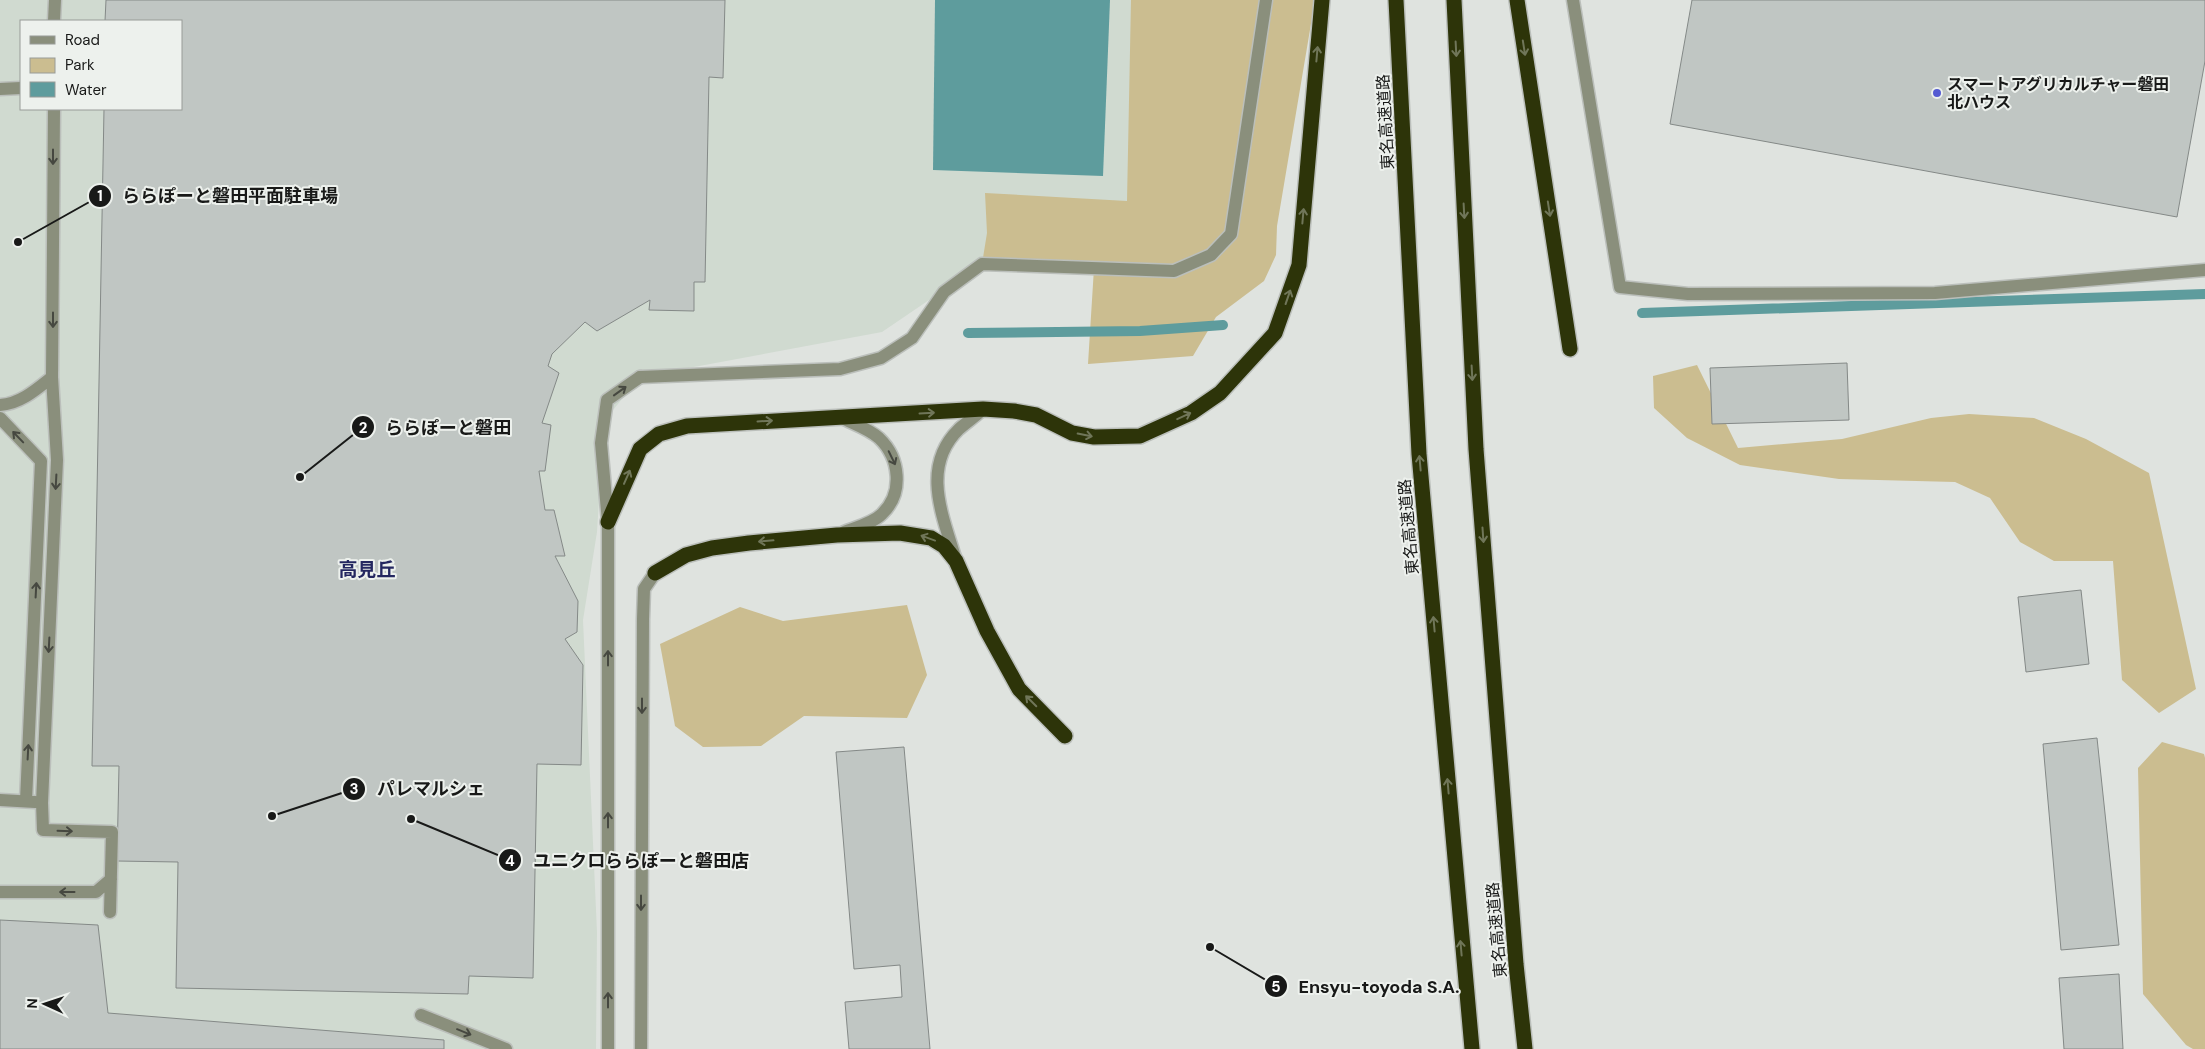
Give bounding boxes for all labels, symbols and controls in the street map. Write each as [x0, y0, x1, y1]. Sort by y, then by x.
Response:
legend [20, 20, 182, 110]
text: Road [65, 30, 100, 50]
one-way arrow [1452, 40, 1461, 56]
one-way arrow [1520, 40, 1530, 56]
one-way arrow [1313, 46, 1322, 62]
text: Park [65, 55, 95, 75]
street label: 東名高速道路 [1373, 73, 1398, 170]
place label: スマートアグリカルチャー磐田 北ハウス [1947, 74, 2170, 113]
text: Water [65, 80, 107, 100]
marker: スマートアグリカルチャー磐田 北ハウス [1931, 87, 1943, 99]
one-way arrow [48, 149, 58, 165]
callout: ららぽーと磐田平面駐車場 [87, 180, 348, 213]
text: ららぽーと磐田平面駐車場 [122, 184, 338, 208]
text: 1 [97, 186, 103, 206]
one-way arrow [1544, 201, 1554, 217]
one-way arrow [1460, 203, 1469, 219]
one-way arrow [1298, 208, 1308, 224]
one-way arrow [1284, 290, 1293, 305]
one-way arrow [48, 312, 58, 328]
one-way arrow [1468, 365, 1477, 381]
one-way arrow [613, 386, 627, 396]
one-way arrow [919, 408, 935, 417]
callout: ららぽーと磐田 [350, 411, 521, 444]
one-way arrow [1176, 411, 1191, 421]
text: ららぽーと磐田 [385, 416, 511, 440]
one-way arrow [757, 417, 773, 426]
text: 2 [359, 418, 368, 438]
one-way arrow [12, 431, 24, 443]
one-way arrow [1077, 431, 1093, 441]
one-way arrow [888, 450, 897, 465]
one-way arrow [1415, 455, 1425, 471]
one-way arrow [623, 470, 633, 485]
one-way arrow [52, 474, 61, 490]
street label: 東名高速道路 [1394, 478, 1423, 576]
one-way arrow [1478, 527, 1488, 543]
one-way arrow [921, 533, 936, 542]
one-way arrow [759, 537, 775, 546]
district label: 高見丘 [338, 557, 396, 582]
one-way arrow [31, 582, 40, 598]
one-way arrow [1429, 617, 1438, 633]
one-way arrow [45, 636, 54, 652]
one-way arrow [603, 650, 613, 666]
one-way arrow [1025, 695, 1037, 708]
one-way arrow [637, 697, 647, 713]
one-way arrow [24, 745, 33, 761]
callout: パレマルシェ [342, 772, 495, 805]
text: パレマルシェ [377, 777, 485, 801]
text: 3 [349, 779, 359, 799]
one-way arrow [1443, 779, 1452, 795]
one-way arrow [603, 813, 613, 829]
one-way arrow [56, 826, 72, 836]
callout: ユニクロららぽーと磐田店 [498, 844, 759, 877]
text: ユニクロららぽーと磐田店 [533, 849, 749, 873]
text: 4 [505, 851, 515, 871]
street label: 東名高速道路 [1482, 881, 1511, 979]
one-way arrow [59, 887, 76, 897]
one-way arrow [636, 894, 646, 911]
one-way arrow [1457, 941, 1466, 957]
callout: Ensyu-toyoda S.A. [1264, 970, 1470, 1003]
text: Ensyu-toyoda S.A. [1298, 975, 1460, 999]
text: 5 [1271, 977, 1281, 997]
north arrow [20, 979, 70, 1029]
one-way arrow [603, 993, 613, 1009]
text: N [23, 998, 41, 1009]
one-way arrow [455, 1028, 471, 1037]

